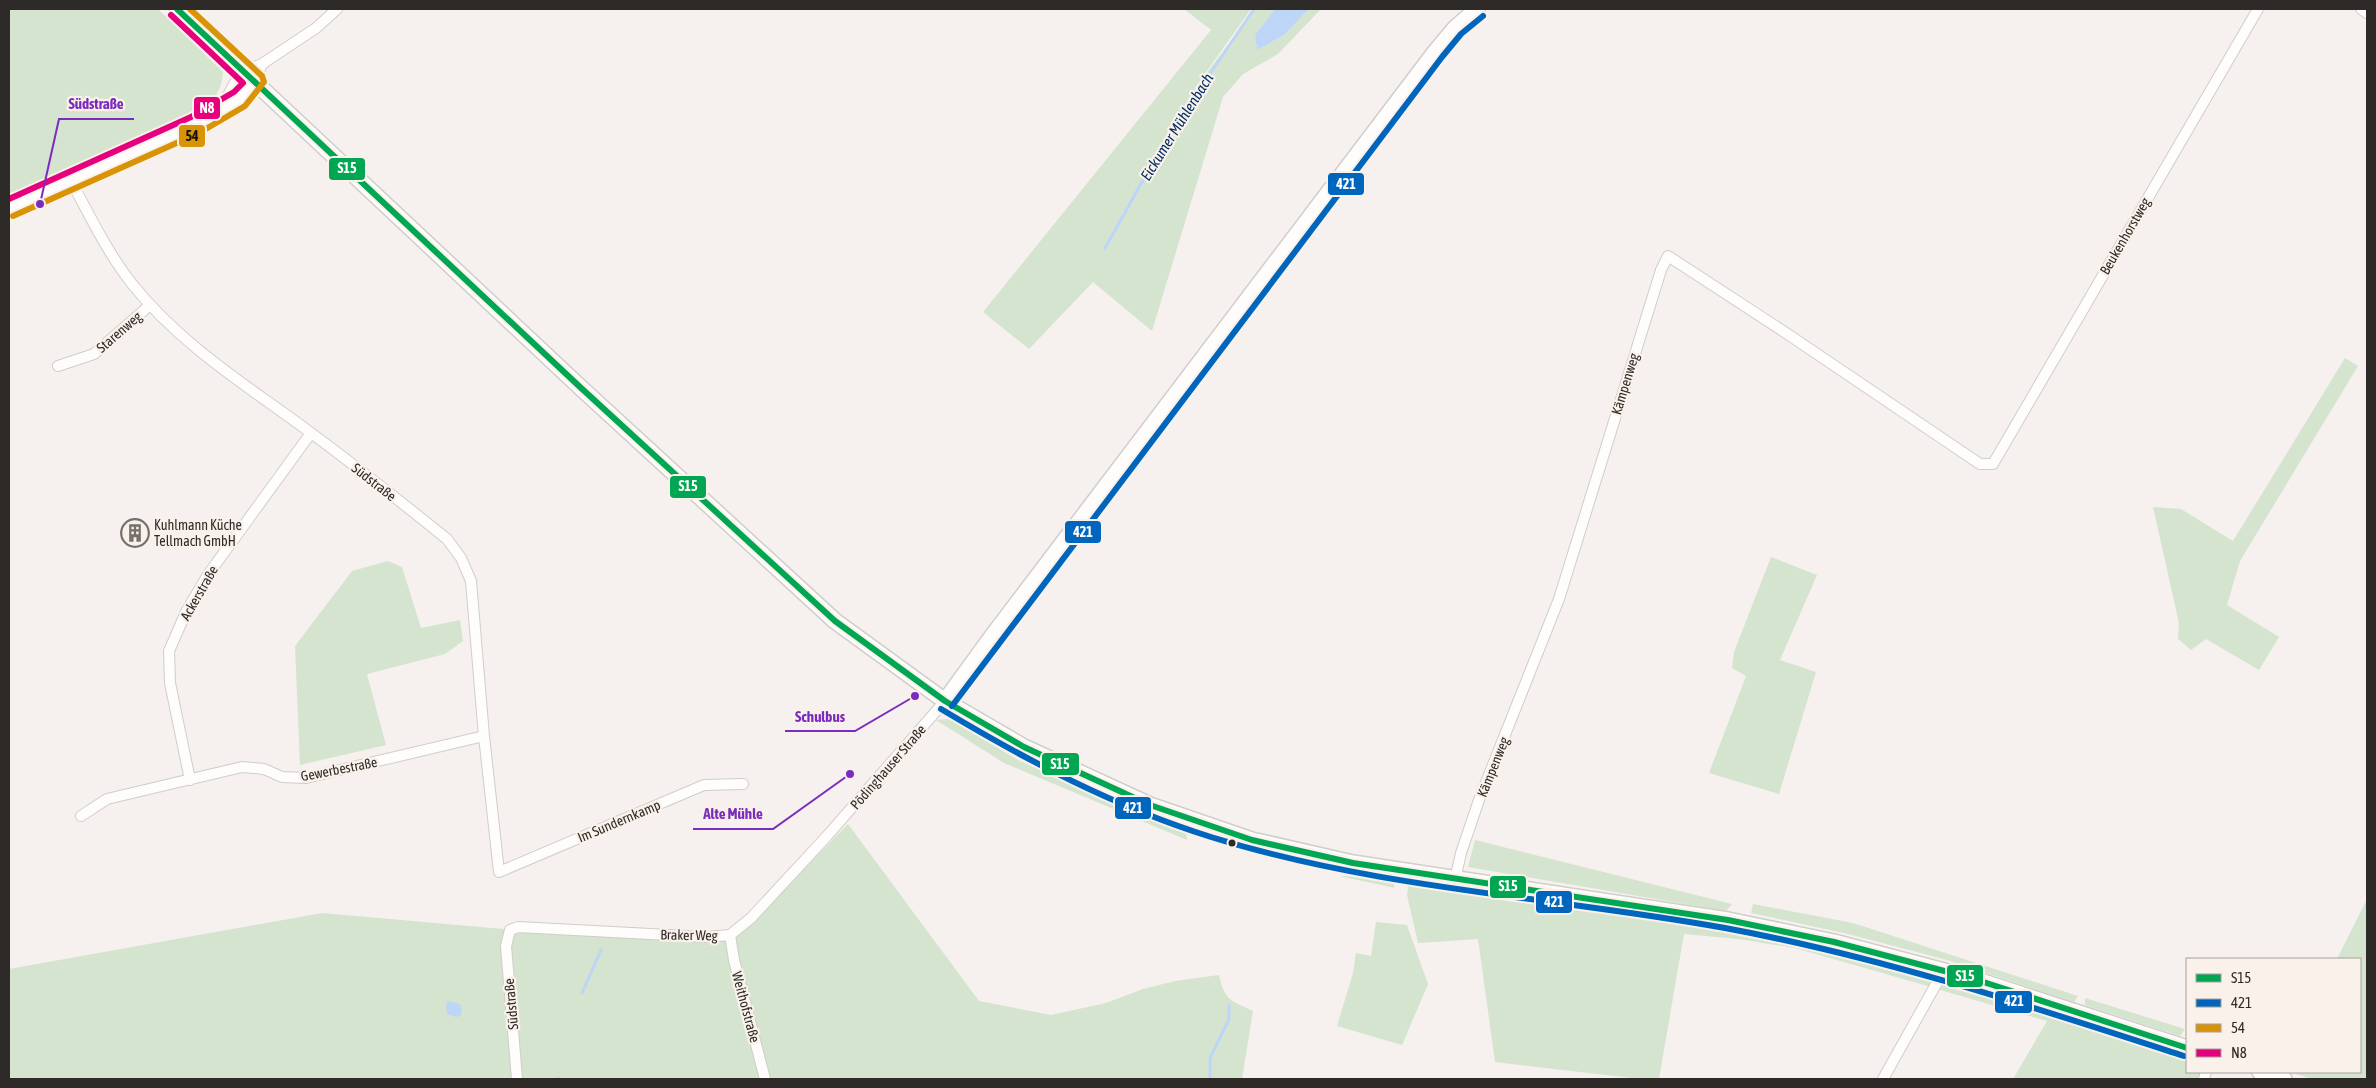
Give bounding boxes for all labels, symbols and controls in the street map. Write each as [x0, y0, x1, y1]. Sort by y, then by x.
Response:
water label: Eickumer Mühlenbach [1137, 70, 1216, 183]
callout: Südstraße [59, 89, 134, 119]
text: Südstraße [68, 95, 124, 112]
line badge: N8 [193, 96, 221, 120]
text: N8 [200, 100, 215, 116]
line badge: 54 [178, 124, 206, 148]
text: 54 [185, 128, 199, 144]
line badge: S15 [328, 157, 366, 181]
text: S15 [337, 160, 357, 176]
line badge: 421 [1327, 172, 1365, 196]
text: 421 [1335, 176, 1356, 192]
street label: Beukenhorstweg [2097, 195, 2153, 277]
street label: Starenweg [93, 308, 145, 356]
street label: Kämpenweg [1608, 351, 1642, 417]
street label: Südstraße [349, 460, 399, 504]
line badge: S15 [669, 475, 707, 499]
text: S15 [678, 478, 698, 494]
place label: Kuhlmann Küche Tellmach GmbH [154, 517, 242, 549]
building icon: Kuhlmann Küche Tellmach GmbH [120, 518, 150, 548]
line badge: 421 [1064, 520, 1102, 544]
text: 421 [1072, 524, 1093, 540]
street label: Ackerstraße [177, 563, 221, 623]
callout: Schulbus [785, 701, 855, 731]
text: Schulbus [795, 708, 846, 725]
street label: Pödinghauser Straße [847, 722, 929, 812]
street label: Kämpenweg [1474, 735, 1512, 799]
line badge: S15 [1041, 752, 1080, 776]
street label: Gewerbestraße [299, 754, 379, 784]
text: S15 [1050, 756, 1070, 772]
street label: Im Sundernkamp [575, 796, 663, 846]
line badge: 421 [1114, 796, 1152, 820]
callout: Alte Mühle [693, 799, 773, 829]
text: 421 [1122, 800, 1143, 816]
text: Alte Mühle [702, 805, 763, 822]
unlabelled marker [1227, 838, 1237, 848]
line badge: S15 [1489, 875, 1527, 899]
text: S15 [1498, 878, 1518, 894]
line badge: 421 [1535, 890, 1573, 914]
text: 421 [1543, 894, 1564, 910]
street label: Braker Weg [660, 927, 718, 943]
legend [2186, 958, 2361, 1073]
line badge: S15 [1946, 964, 1984, 988]
text: S15 [1955, 968, 1975, 984]
text: S15 [2231, 969, 2251, 986]
street label: Weithofstraße [729, 970, 763, 1044]
street label: Südstraße [501, 978, 521, 1030]
line badge: 421 [1994, 990, 2033, 1014]
text: 421 [2003, 993, 2024, 1009]
text: 421 [2231, 994, 2252, 1011]
text: 54 [2231, 1019, 2245, 1036]
text: N8 [2231, 1044, 2247, 1061]

